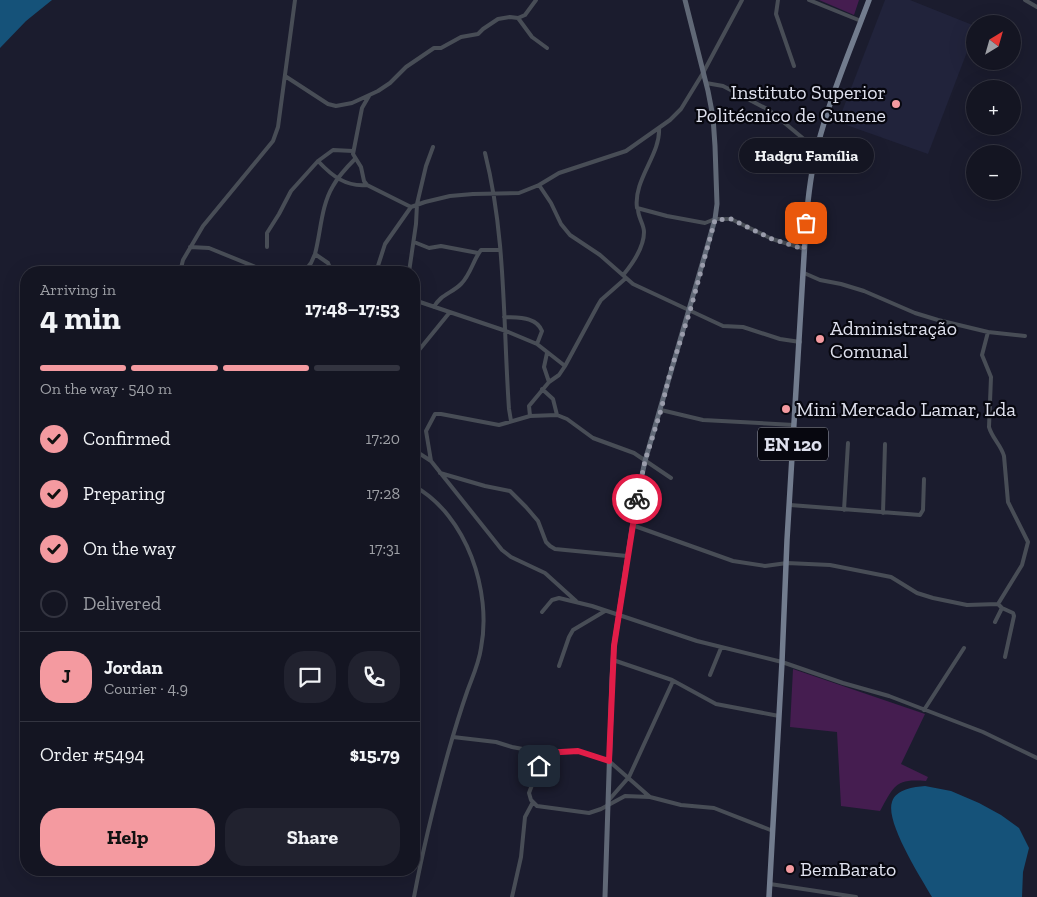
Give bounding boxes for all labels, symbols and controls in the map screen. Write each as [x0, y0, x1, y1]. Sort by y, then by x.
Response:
north arrow [966, 15, 1021, 70]
map controls [966, 15, 1021, 200]
place label: Instituto Superior Politécnico de Cunene [696, 80, 886, 127]
button: + [966, 80, 1021, 135]
marker: Instituto Superior Politécnico de Cunene [890, 98, 902, 110]
callout: Hadgu Família [738, 138, 874, 173]
button: − [966, 145, 1021, 200]
text: Hadgu Família [755, 146, 858, 165]
pin [785, 202, 827, 244]
icon: bag [792, 209, 820, 237]
text: Arriving in [40, 280, 116, 299]
text: 17:48–17:53 [305, 297, 400, 320]
text: 4 min [40, 299, 121, 337]
place label: Administração Comunal [830, 316, 957, 363]
marker: Administração Comunal [814, 333, 826, 345]
text: On the way · 540 m [40, 379, 172, 398]
place label: Mini Mercado Lamar, Lda [796, 397, 1016, 421]
marker: Mini Mercado Lamar, Lda [780, 403, 792, 415]
icon: check [40, 425, 68, 453]
text: Confirmed [83, 427, 170, 450]
road number: EN 120 [758, 428, 828, 460]
text: 17:20 [366, 429, 400, 448]
courier [612, 474, 662, 524]
icon: check [40, 480, 68, 508]
text: Preparing [83, 482, 165, 505]
text: 17:28 [366, 484, 400, 503]
icon: bike [623, 485, 651, 513]
icon: check [40, 535, 68, 563]
text: On the way [83, 537, 176, 560]
text: 17:31 [369, 539, 400, 558]
text: Delivered [83, 592, 161, 615]
button: chat [284, 651, 336, 703]
button: phone [348, 651, 400, 703]
text: Jordan [104, 656, 163, 679]
text: J [61, 665, 71, 688]
text: Courier · 4.9 [104, 679, 188, 698]
text: Order #5494 [40, 743, 145, 766]
text: $15.79 [350, 743, 400, 766]
pin [518, 745, 560, 787]
icon: home [525, 752, 553, 780]
button: Help [40, 808, 215, 866]
button: Share [225, 808, 400, 866]
place label: BemBarato [800, 857, 896, 881]
marker: BemBarato [784, 863, 796, 875]

